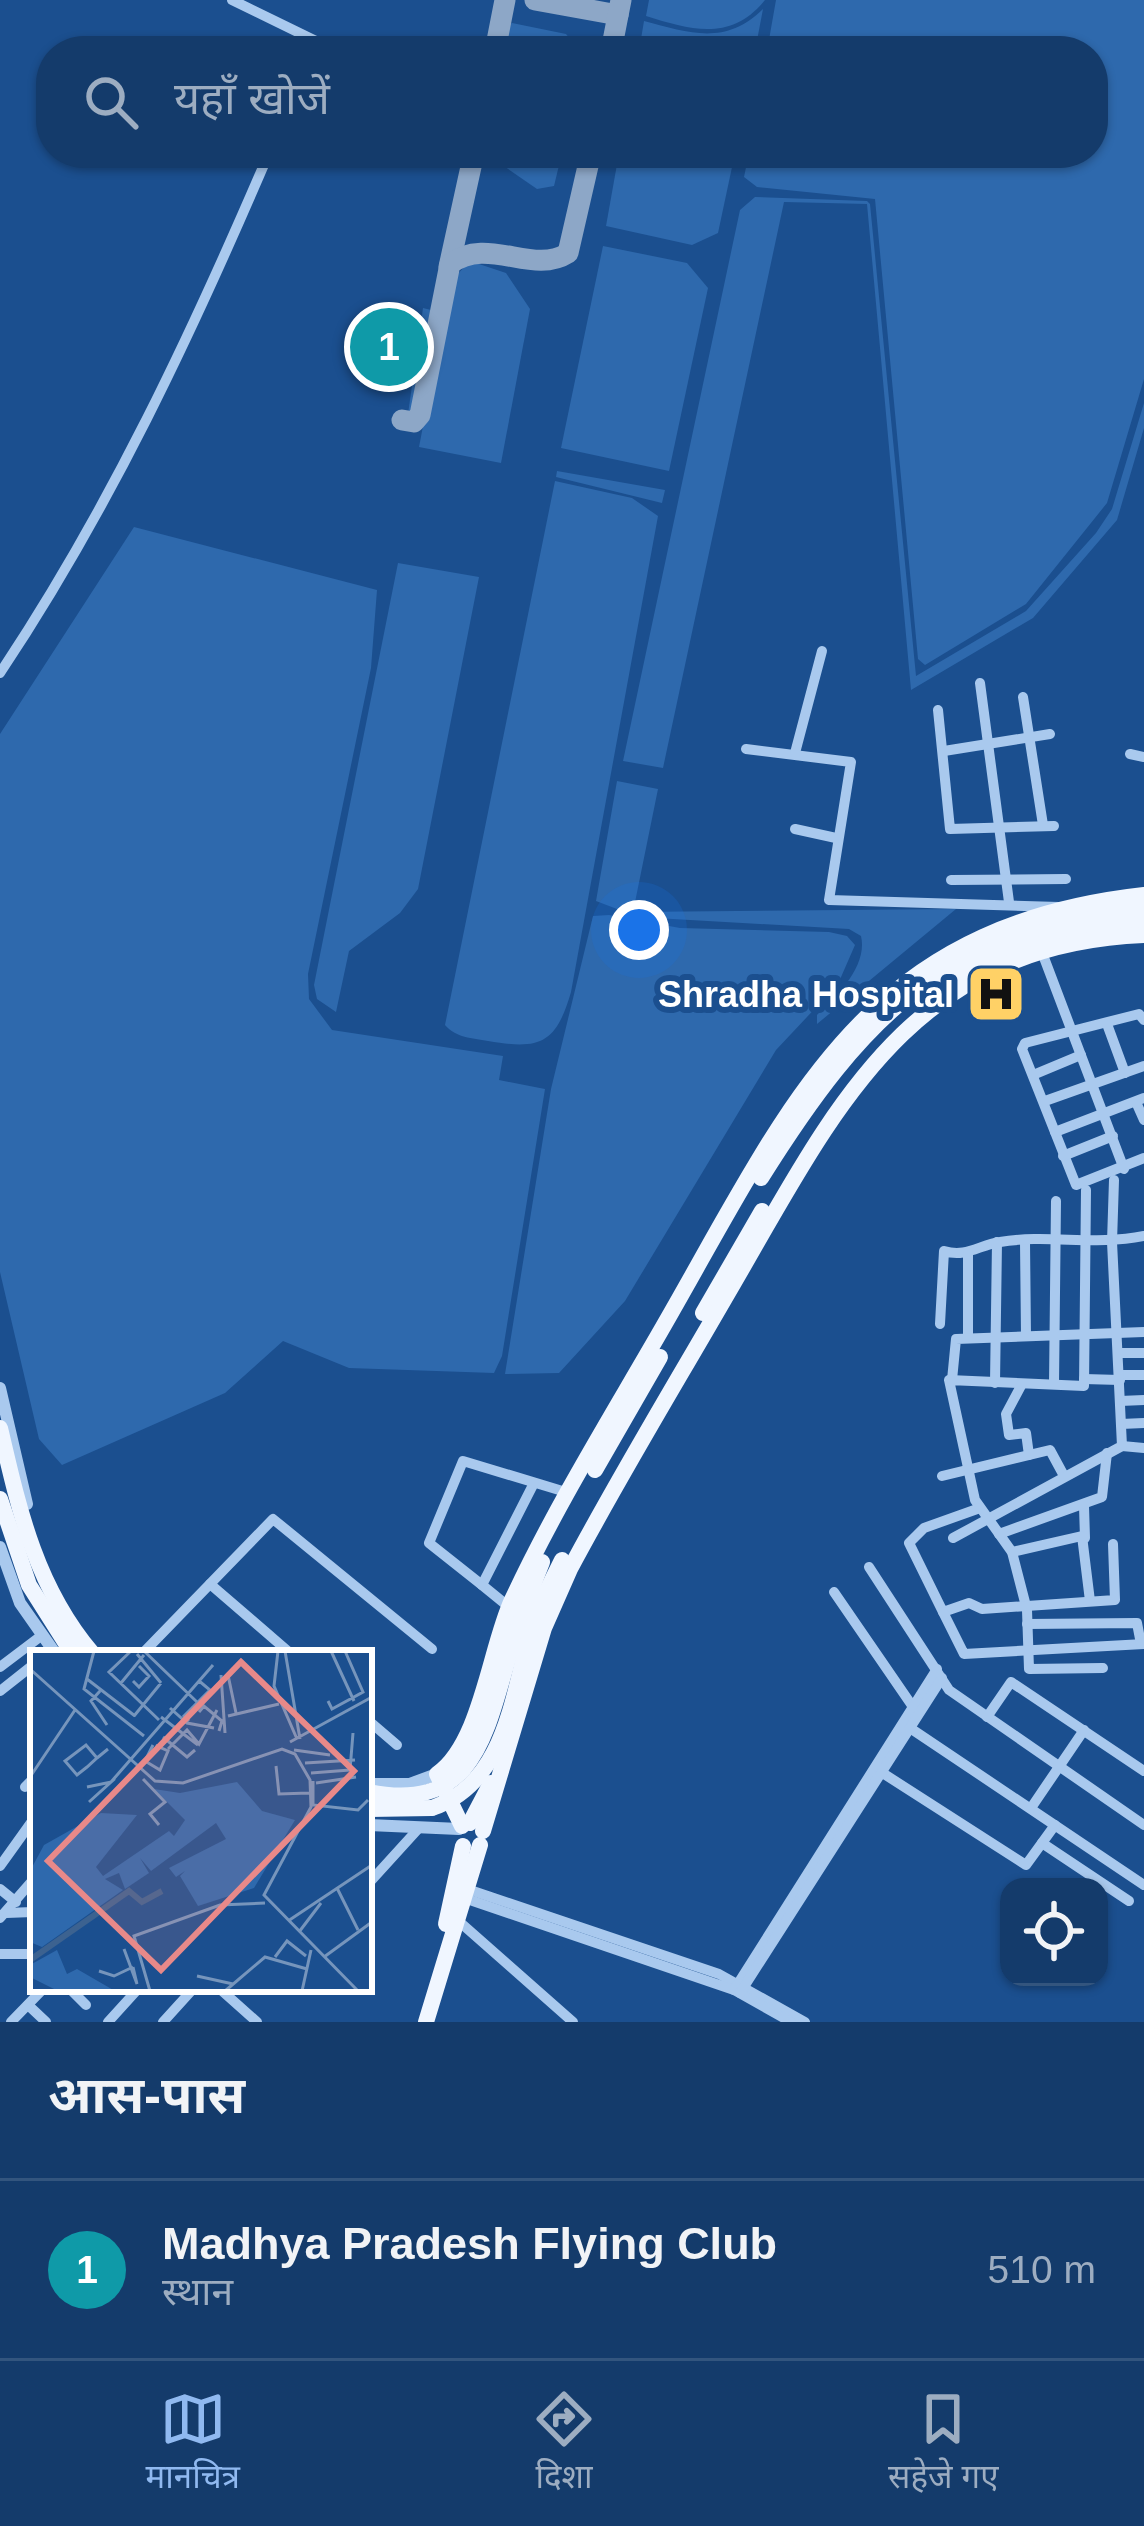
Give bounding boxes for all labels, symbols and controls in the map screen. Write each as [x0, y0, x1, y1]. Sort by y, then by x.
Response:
search box [36, 36, 1108, 168]
icon: search [78, 69, 144, 135]
text: यहाँ खोजें [174, 73, 330, 124]
pin: 1 [350, 302, 428, 392]
your location [609, 900, 669, 960]
hospital icon: Shradha Hospital [965, 963, 1027, 1025]
place label: Shradha Hospital [658, 974, 954, 1015]
inset map [30, 1650, 372, 1992]
map controls [1000, 1878, 1108, 1986]
button: locate [1000, 1878, 1108, 1986]
text: आस-पास [48, 2067, 245, 2124]
text: Madhya Pradesh Flying Club [162, 2218, 777, 2269]
text: 1 [76, 2248, 98, 2291]
text: 510 m [988, 2248, 1096, 2291]
text: स्थान [162, 2270, 233, 2313]
tab: मानचित्र [146, 2386, 240, 2501]
tab: दिशा [531, 2386, 597, 2501]
tab: सहेजे गए [888, 2386, 998, 2501]

